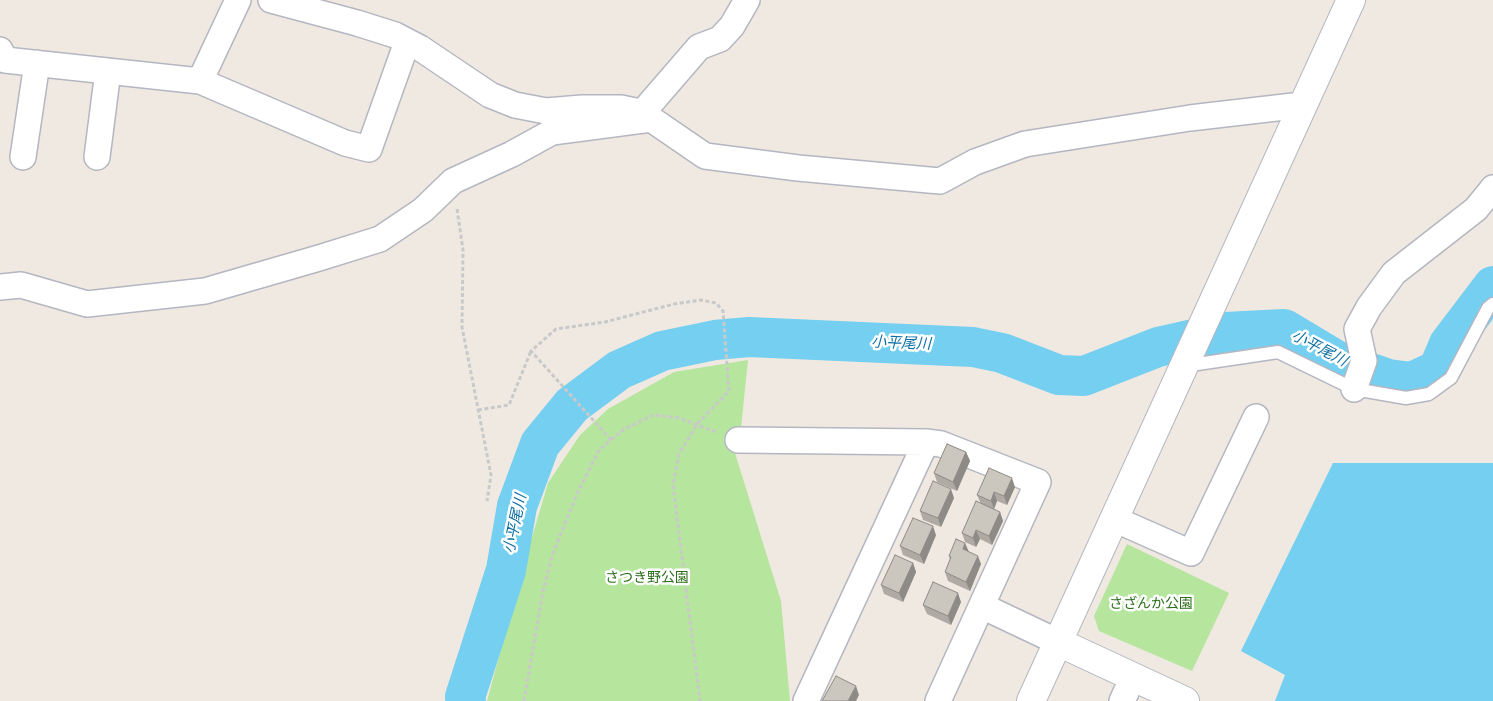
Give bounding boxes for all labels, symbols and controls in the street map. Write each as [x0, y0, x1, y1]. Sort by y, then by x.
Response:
water label: 小平尾川 [1288, 327, 1350, 371]
water label: 小平尾川 [871, 334, 931, 354]
water label: 小平尾川 [501, 493, 531, 555]
park label: さつき野公園 [605, 571, 689, 587]
park label: さざんか公園 [1109, 597, 1193, 613]

